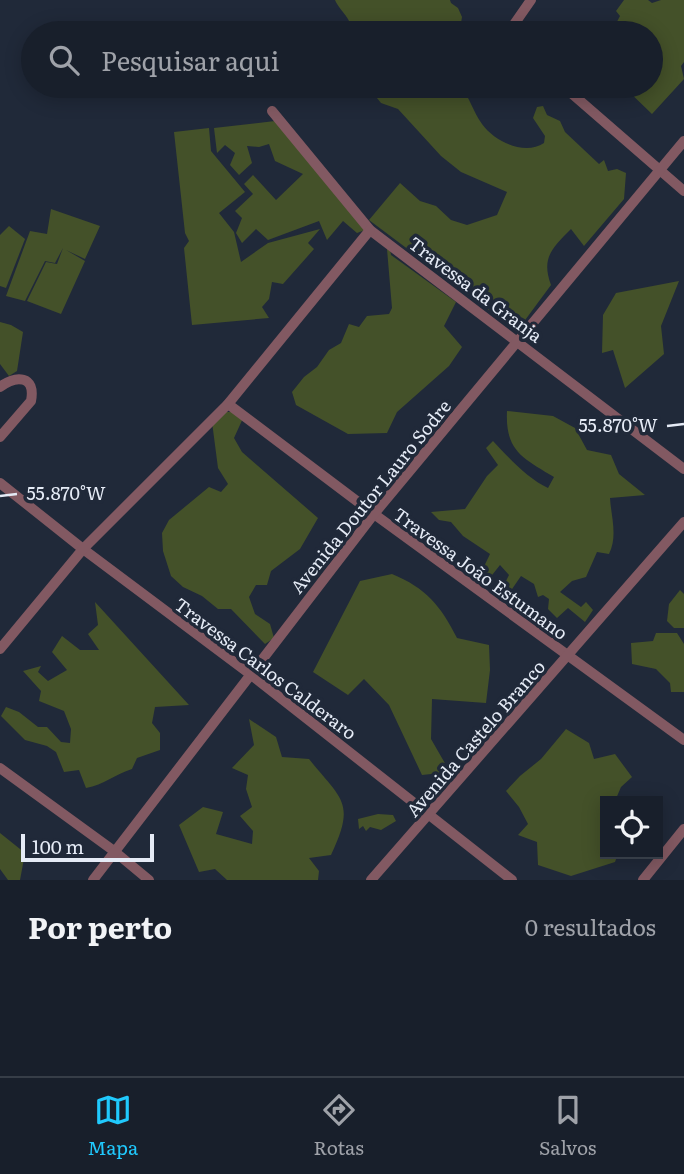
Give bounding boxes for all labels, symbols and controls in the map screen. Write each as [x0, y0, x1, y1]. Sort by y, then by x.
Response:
search box [21, 21, 663, 98]
text: Pesquisar aqui [101, 40, 279, 79]
icon: search [45, 41, 83, 79]
street label: Travessa da Granja [403, 230, 549, 349]
street label: Avenida Doutor Lauro Sodre [283, 393, 457, 599]
text: 55.870°W [578, 411, 658, 438]
text: 55.870°W [26, 479, 106, 506]
street label: Travessa João Estumano [388, 500, 574, 646]
street label: Travessa Carlos Calderaro [169, 590, 363, 746]
street label: Avenida Castelo Branco [399, 653, 551, 823]
map controls [600, 796, 663, 859]
button: locate [600, 796, 663, 859]
scale bar [21, 831, 154, 863]
text: 100 m [32, 832, 84, 860]
text: Por perto [28, 904, 172, 948]
text: 0 resultados [525, 909, 656, 943]
tab: Mapa [88, 1091, 138, 1161]
tab: Rotas [314, 1091, 364, 1161]
tab: Salvos [539, 1091, 596, 1161]

